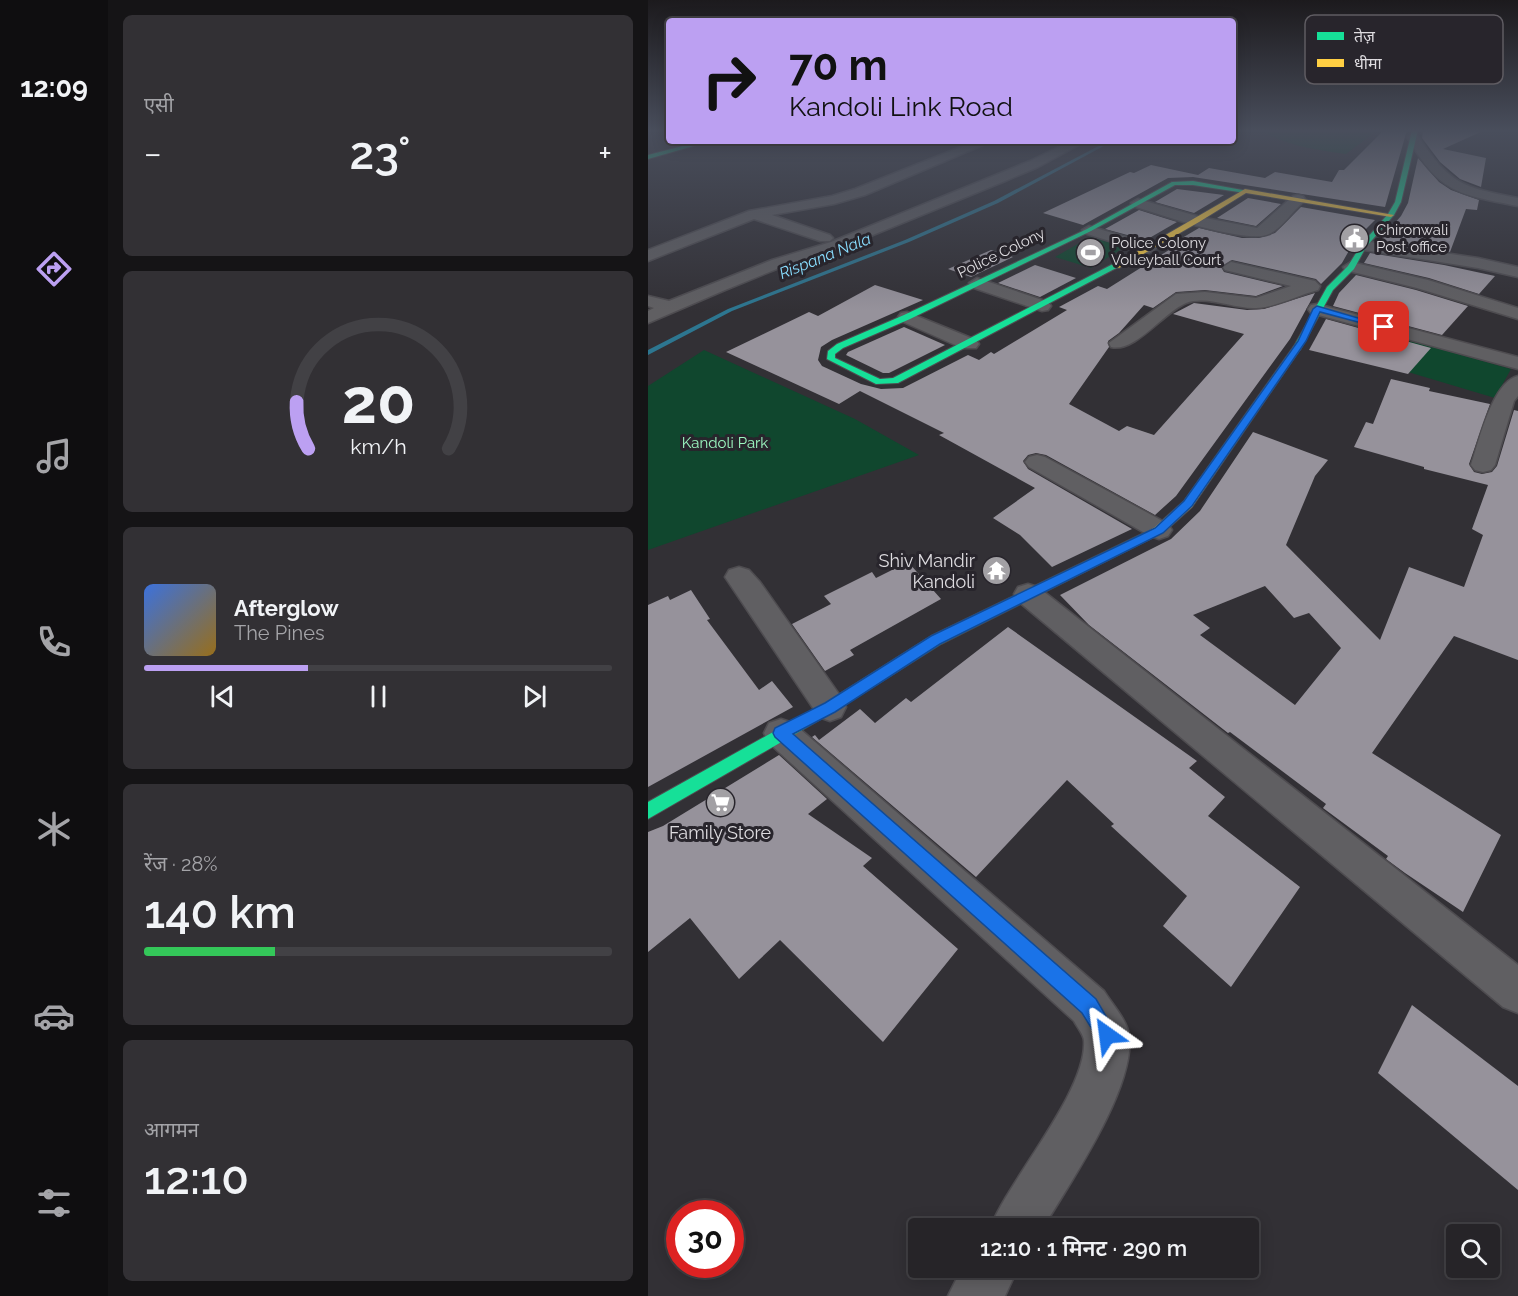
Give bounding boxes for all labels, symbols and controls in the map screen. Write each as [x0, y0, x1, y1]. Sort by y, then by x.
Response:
legend [1305, 15, 1503, 84]
text: तेज़ [1354, 27, 1376, 46]
text: 70 m [789, 41, 888, 90]
icon: right [690, 42, 768, 120]
text: धीमा [1354, 54, 1383, 73]
text: 12:09 [20, 72, 88, 103]
text: Kandoli Link Road [789, 91, 1013, 122]
text: एसी [144, 93, 174, 117]
text: 23° [350, 127, 411, 180]
text: − [144, 134, 162, 173]
text: + [598, 134, 612, 173]
place label: Chironwali Post office [1376, 221, 1448, 256]
public building icon: Chironwali Post office [1339, 223, 1371, 255]
street label: Police Colony [954, 224, 1048, 282]
water label: Rispana Nala [776, 229, 874, 283]
place label: Police Colony Volleyball Court [1111, 234, 1221, 269]
sports icon: Police Colony Volleyball Court [1074, 236, 1106, 268]
icon: directions [33, 248, 75, 290]
pin [1358, 301, 1409, 352]
icon: arrive [1367, 310, 1400, 343]
text: 20 [341, 364, 415, 438]
text: km/h [350, 434, 406, 459]
park label: Kandoli Park [682, 434, 768, 452]
icon: music [33, 435, 75, 477]
place label: Shiv Mandir Kandoli [879, 550, 976, 592]
temple icon: Shiv Mandir Kandoli [980, 554, 1012, 586]
text: Afterglow [234, 595, 339, 621]
icon: phone [33, 621, 75, 663]
text: The Pines [234, 621, 325, 645]
icon: previous [206, 680, 239, 713]
icon: pause [362, 680, 395, 713]
icon: next [518, 680, 551, 713]
supermarket icon: Family Store [704, 787, 736, 819]
icon: climate [33, 808, 75, 850]
place label: Family Store [669, 822, 771, 843]
text: रेंज · 28% [144, 852, 218, 876]
text: 140 km [144, 886, 296, 939]
icon: car [33, 995, 75, 1037]
position arrow [1075, 1003, 1139, 1067]
text: आगमन [144, 1118, 199, 1142]
text: 12:10 [144, 1152, 249, 1205]
icon: filters [33, 1182, 75, 1224]
speed limit sign: 30 [666, 1200, 744, 1278]
map controls [1446, 1224, 1500, 1278]
button: search [1446, 1224, 1500, 1278]
text: 12:10 · 1 मिनट · 290 m [980, 1235, 1187, 1261]

